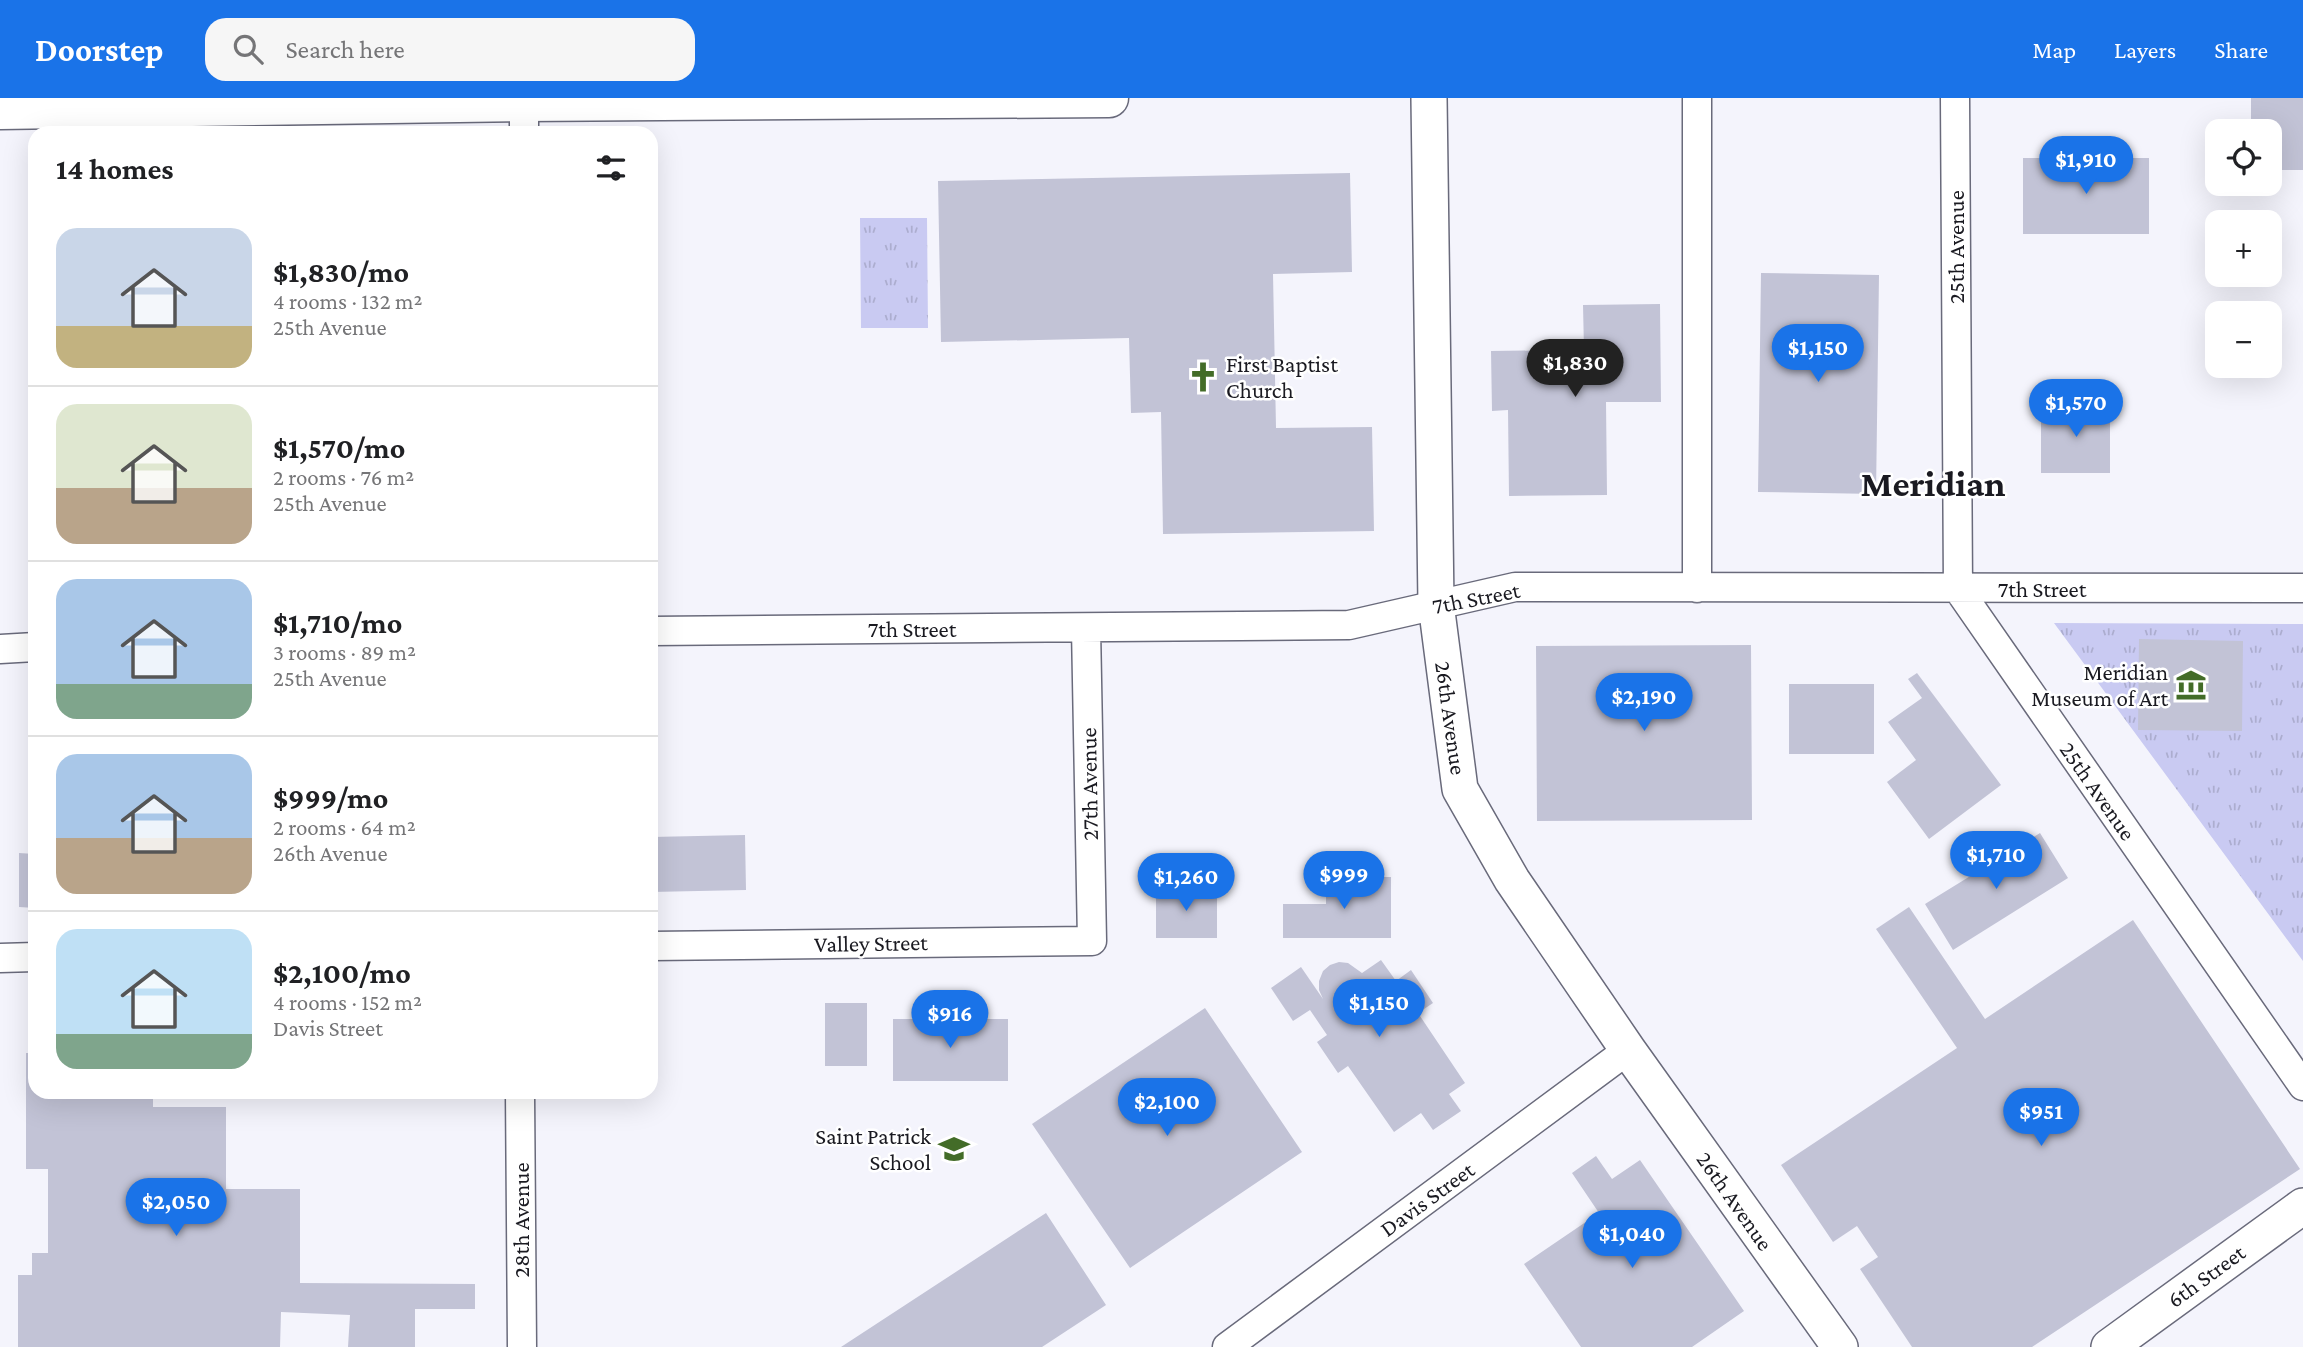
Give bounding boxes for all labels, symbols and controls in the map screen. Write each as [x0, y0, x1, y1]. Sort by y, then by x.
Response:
search box [205, 18, 695, 81]
icon: search [229, 30, 267, 68]
text: Doorstep [35, 31, 163, 68]
text: Search here [285, 35, 405, 64]
text: Map [2032, 36, 2076, 63]
text: Layers [2114, 36, 2176, 63]
text: Share [2214, 36, 2268, 63]
map controls [2205, 119, 2282, 378]
button: locate [2205, 119, 2282, 196]
pin: $1,910 [2029, 136, 2143, 196]
text: $1,910 [2055, 146, 2117, 172]
icon: filters [592, 149, 630, 187]
text: 14 homes [56, 152, 174, 185]
street label: 25th Avenue [1943, 190, 1969, 304]
button: + [2205, 210, 2282, 287]
text: $1,830/mo [273, 255, 409, 288]
icon: home [112, 256, 196, 340]
text: 4 rooms · 132 m² [273, 288, 422, 314]
button: − [2205, 301, 2282, 378]
text: 25th Avenue [273, 314, 387, 340]
pin: $1,150 [1761, 324, 1875, 384]
text: $1,150 [1788, 334, 1848, 360]
pin: $1,830 [1518, 340, 1632, 399]
text: $1,830 [1543, 349, 1607, 375]
place label: First Baptist Church [1226, 351, 1338, 403]
church icon: First Baptist Church [1186, 360, 1220, 394]
pin: $1,570 [2019, 380, 2133, 439]
text: $1,570 [2045, 389, 2107, 415]
text: $1,570/mo [273, 431, 405, 464]
icon: home [112, 432, 196, 516]
district label: Meridian [1860, 463, 2006, 504]
text: 2 rooms · 76 m² [273, 464, 414, 490]
text: 25th Avenue [273, 490, 387, 516]
street label: 7th Street [1998, 576, 2087, 602]
street label: 7th Street [1430, 577, 1522, 619]
text: $1,710/mo [273, 606, 402, 639]
icon: home [112, 607, 196, 691]
street label: 7th Street [868, 616, 957, 642]
text: 3 rooms · 89 m² [273, 639, 416, 665]
street label: 26th Avenue [1430, 659, 1472, 777]
place label: Meridian Museum of Art [2031, 659, 2168, 711]
text: 25th Avenue [273, 665, 387, 691]
museum icon: Meridian Museum of Art [2174, 668, 2208, 702]
pin: $2,190 [1587, 674, 1701, 733]
text: $2,190 [1612, 683, 1676, 709]
street label: 27th Avenue [1075, 727, 1103, 841]
street label: 25th Avenue [2055, 737, 2141, 845]
text: $999/mo [273, 781, 388, 814]
icon: home [112, 782, 196, 866]
text: 2 rooms · 64 m² [273, 814, 416, 840]
pin: $1,710 [1939, 832, 2053, 891]
text: 26th Avenue [273, 840, 388, 866]
text: $1,710 [1966, 841, 2026, 867]
pin: $999 [1303, 852, 1385, 911]
pin: $1,260 [1129, 854, 1243, 913]
text: $999 [1319, 861, 1369, 887]
text: $1,260 [1154, 863, 1218, 889]
street label: Valley Street [814, 929, 928, 957]
text: $2,100/mo [273, 956, 411, 989]
icon: home [112, 957, 196, 1041]
pin: $1,150 [1322, 979, 1436, 1039]
text: 4 rooms · 152 m² [273, 989, 422, 1015]
text: $1,150 [1349, 989, 1409, 1015]
pin: $916 [909, 990, 991, 1050]
text: $916 [927, 1000, 973, 1026]
text: Davis Street [273, 1015, 383, 1041]
pin: $2,100 [1110, 1079, 1224, 1138]
text: $2,100 [1134, 1088, 1200, 1114]
pin: $951 [2000, 1088, 2082, 1148]
text: $951 [2019, 1098, 2063, 1124]
place label: Saint Patrick School [815, 1123, 931, 1175]
school or university icon: Saint Patrick School [937, 1132, 971, 1166]
street label: 26th Avenue [1691, 1147, 1779, 1255]
street label: Davis Street [1375, 1156, 1479, 1242]
street label: 28th Avenue [508, 1162, 534, 1278]
pin: $2,050 [119, 1178, 233, 1238]
text: $2,050 [142, 1188, 210, 1214]
pin: $1,040 [1575, 1210, 1689, 1270]
text: $1,040 [1599, 1220, 1665, 1246]
street label: 6th Street [2162, 1239, 2250, 1313]

